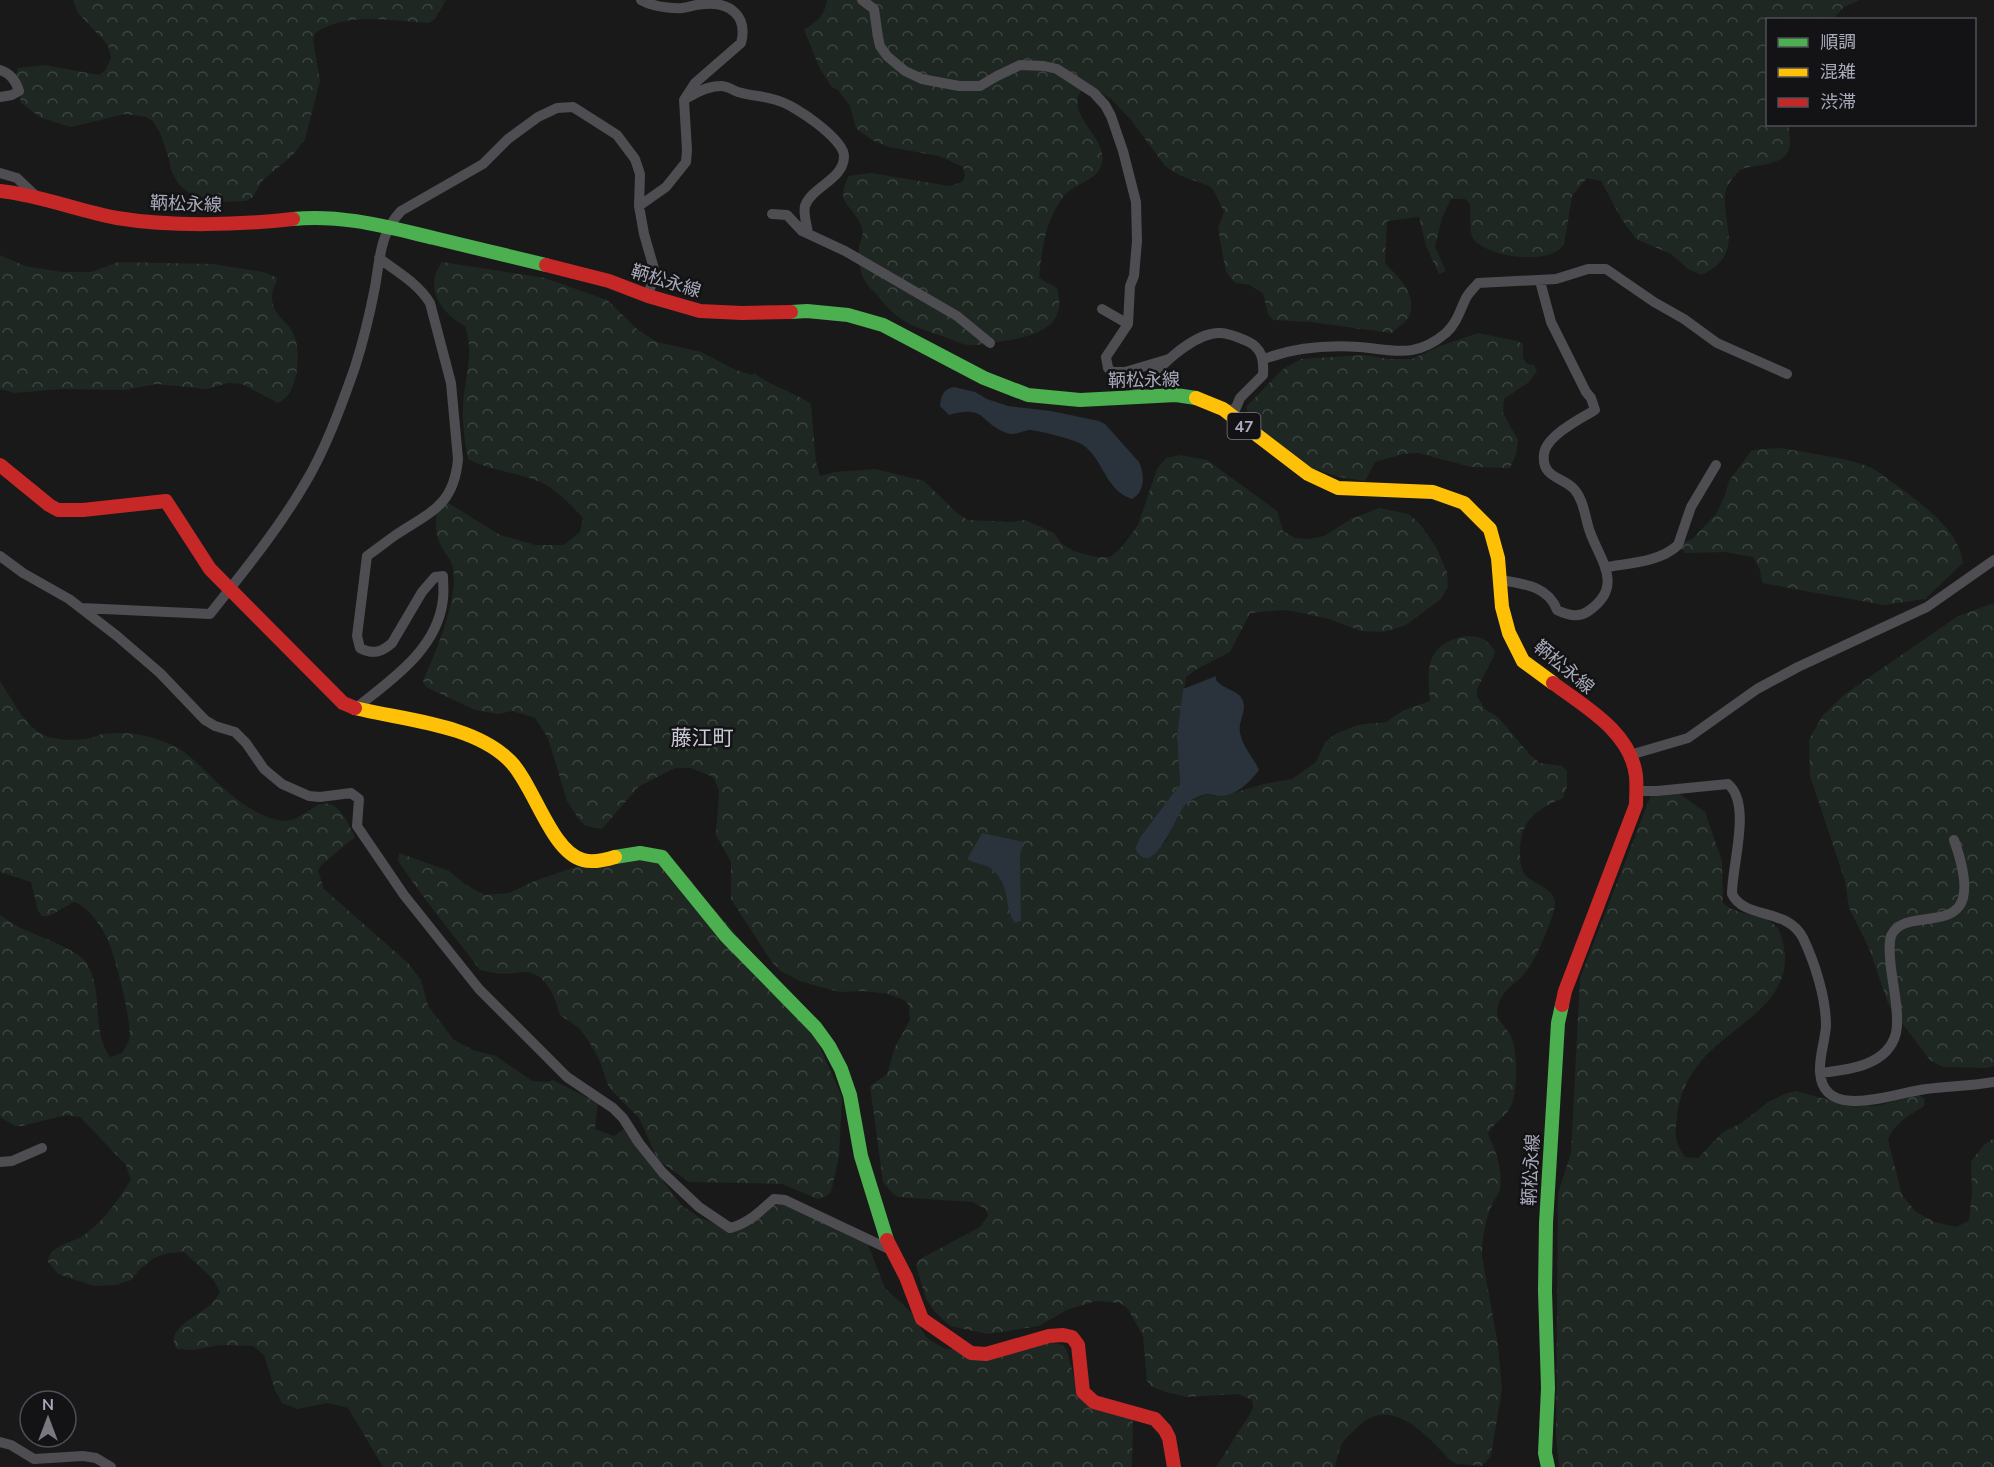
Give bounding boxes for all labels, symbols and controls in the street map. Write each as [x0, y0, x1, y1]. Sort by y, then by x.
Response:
legend [1766, 18, 1976, 126]
text: 順調 [1820, 30, 1856, 54]
text: 混雑 [1820, 60, 1856, 84]
text: 渋滞 [1820, 90, 1856, 114]
street label: 鞆松永線 [150, 191, 222, 217]
street label: 鞆松永線 [628, 259, 704, 303]
street label: 鞆松永線 [1108, 367, 1180, 393]
road number: 47 [1228, 413, 1260, 439]
street label: 鞆松永線 [1529, 635, 1599, 699]
district label: 藤江町 [671, 724, 734, 752]
street label: 鞆松永線 [1517, 1133, 1545, 1207]
north arrow [18, 1389, 78, 1449]
text: N [42, 1394, 54, 1416]

